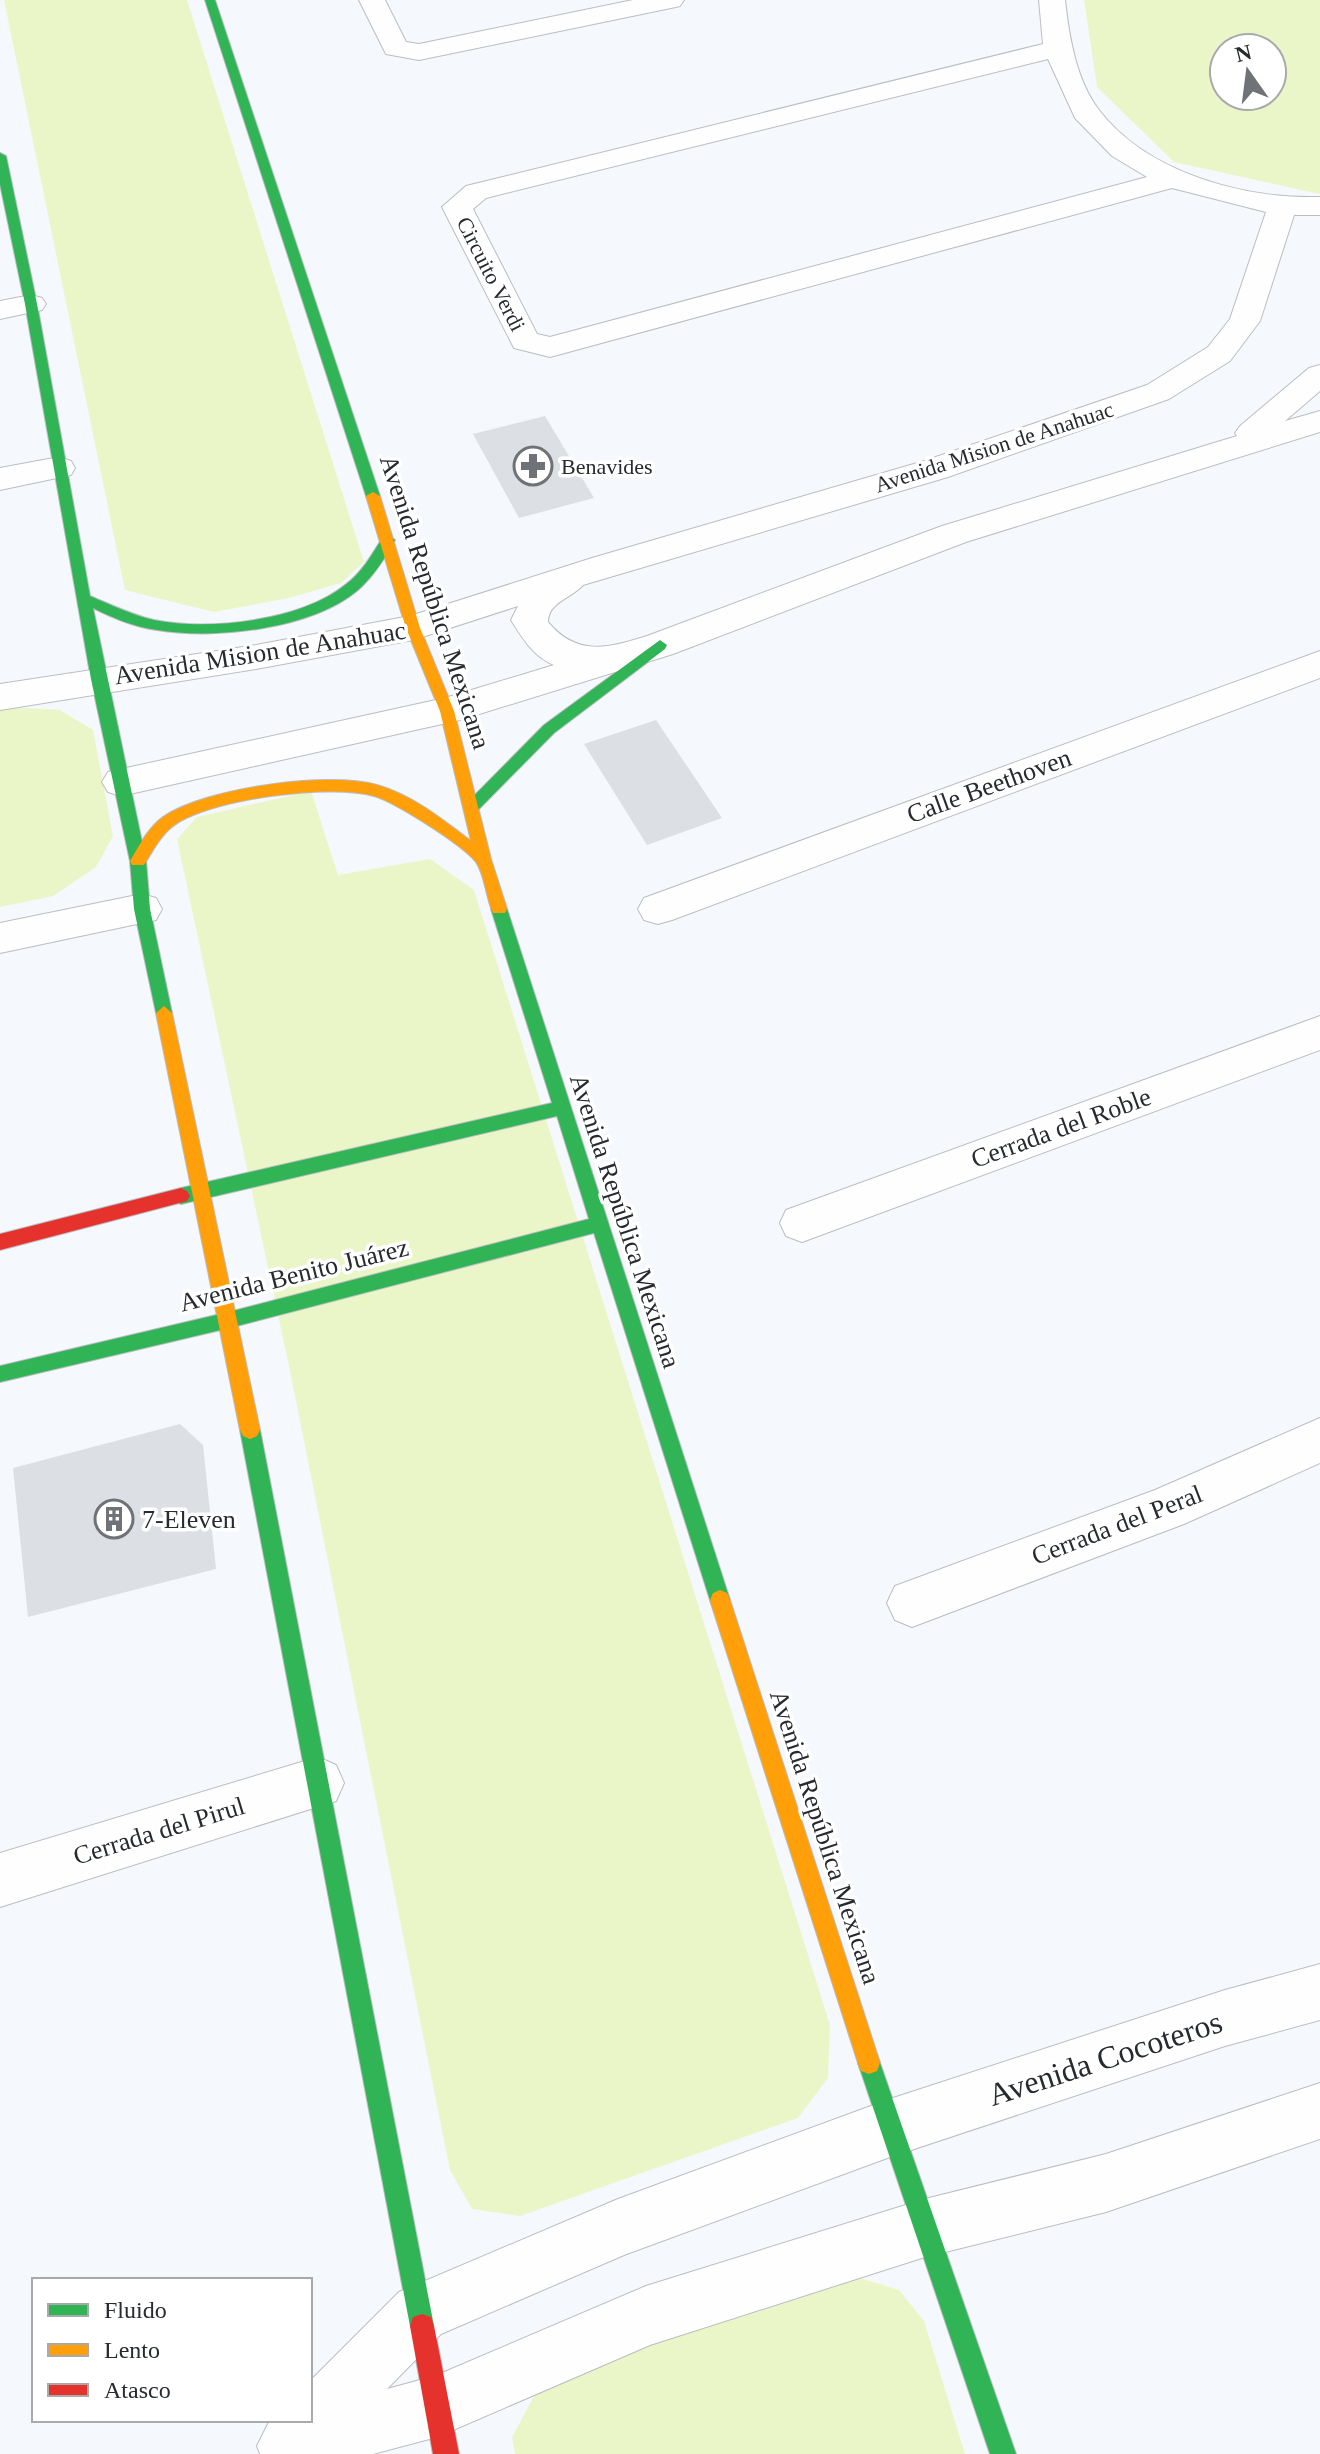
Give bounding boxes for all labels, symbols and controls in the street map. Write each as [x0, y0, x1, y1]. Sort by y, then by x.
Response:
north arrow [1208, 32, 1288, 112]
text: N [1233, 39, 1254, 67]
street label: Circuito Verdi [452, 213, 530, 335]
street label: Avenida Mision de Anahuac [872, 396, 1117, 497]
pharmacy icon: Benavides [512, 445, 554, 487]
street label: Avenida República Mexicana [374, 452, 496, 753]
place label: Benavides [561, 454, 653, 479]
street label: Avenida Mision de Anahuac [112, 616, 408, 690]
street label: Calle Beethoven [903, 743, 1075, 829]
street label: Avenida República Mexicana [564, 1071, 686, 1372]
street label: Cerrada del Roble [967, 1082, 1155, 1174]
street label: Avenida Benito Juárez [177, 1233, 411, 1317]
street label: Cerrada del Peral [1028, 1479, 1206, 1571]
building icon: 7-Eleven [93, 1498, 135, 1540]
place label: 7-Eleven [142, 1505, 236, 1534]
street label: Avenida República Mexicana [764, 1687, 886, 1988]
street label: Cerrada del Pirul [70, 1791, 248, 1871]
street label: Avenida Cocoteros [984, 2003, 1226, 2113]
legend [32, 2278, 312, 2422]
text: Fluido [104, 2297, 167, 2323]
text: Lento [104, 2337, 160, 2363]
text: Atasco [104, 2377, 171, 2403]

